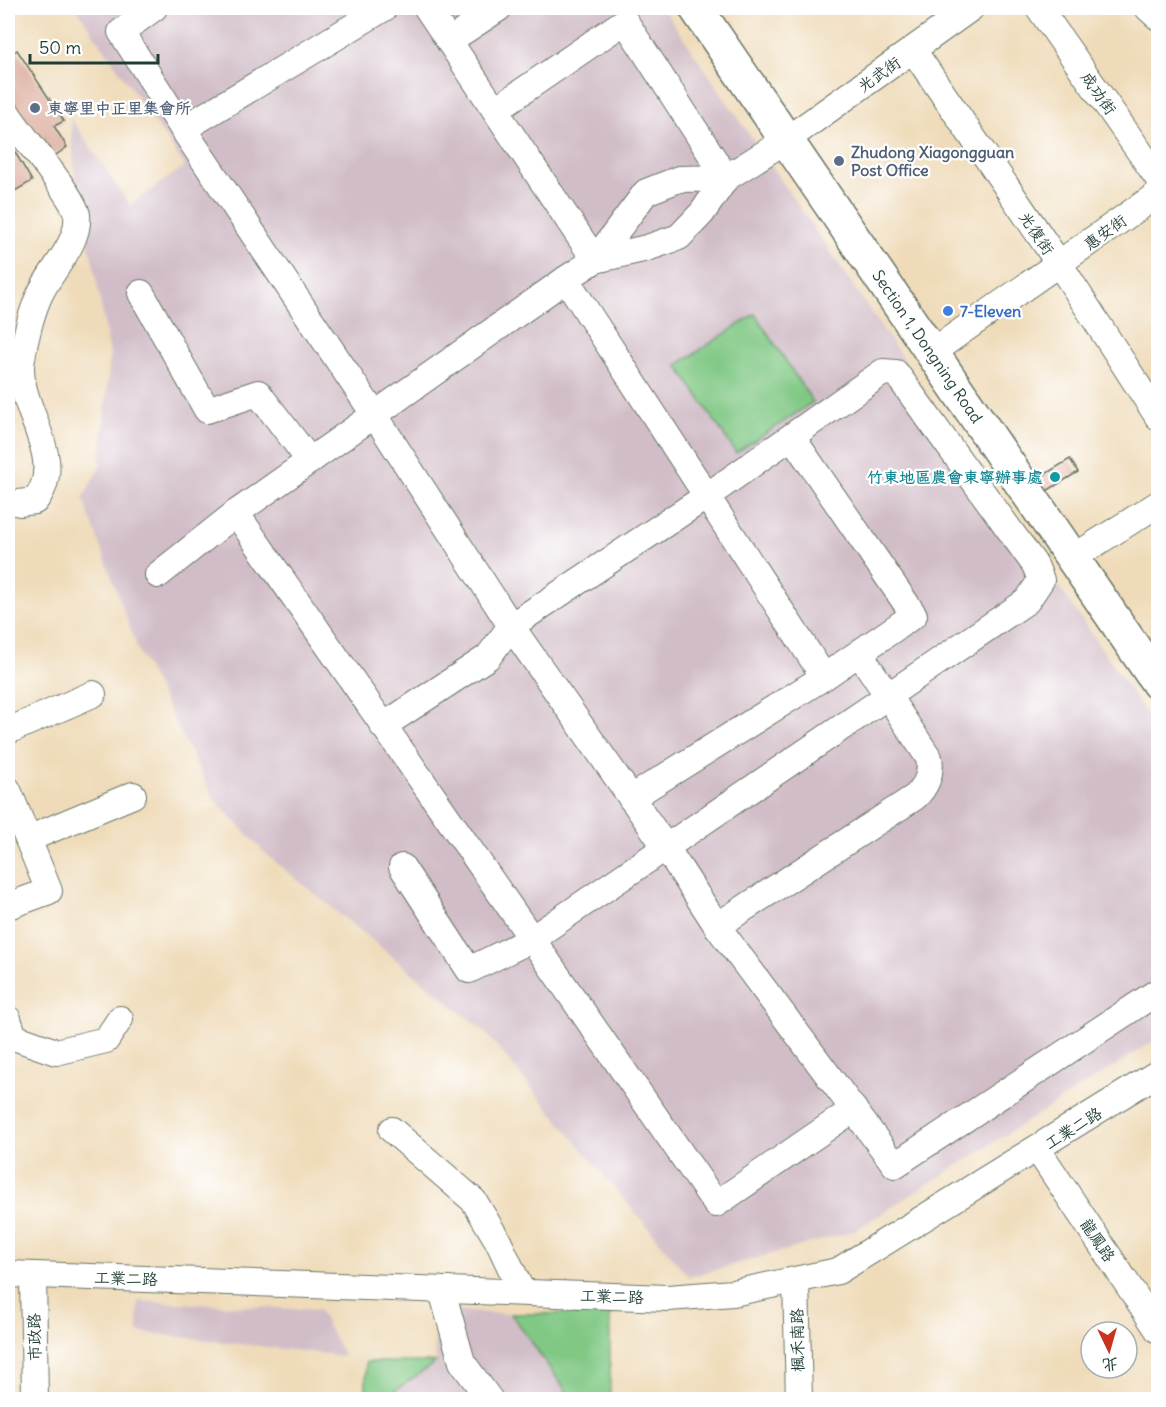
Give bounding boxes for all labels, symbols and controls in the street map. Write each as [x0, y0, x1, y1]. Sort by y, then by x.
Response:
scale bar [30, 27, 158, 65]
text: 50 m [39, 36, 81, 59]
street label: 光武街 [854, 52, 904, 96]
street label: 成功街 [1077, 68, 1121, 118]
place label: 東寧里中正里集會所 [47, 98, 191, 118]
marker: 東寧里中正里集會所 [28, 101, 42, 115]
place label: Zhudong Xiagongguan Post Office [851, 142, 1014, 180]
marker: Zhudong Xiagongguan Post Office [832, 154, 846, 168]
street label: 光復街 [1015, 208, 1059, 258]
street label: 惠安街 [1080, 210, 1130, 254]
street label: Section 1, Dongning Road [868, 266, 987, 427]
place label: 7-Eleven [960, 301, 1021, 321]
marker: 7-Eleven [941, 304, 955, 318]
place label: 竹東地區農會東寧辦事處 [867, 467, 1043, 487]
marker: 竹東地區農會東寧辦事處 [1048, 470, 1062, 484]
street label: 工業二路 [1041, 1103, 1105, 1153]
street label: 龍鳳路 [1076, 1215, 1120, 1265]
street label: 工業二路 [94, 1267, 158, 1289]
street label: 工業二路 [580, 1285, 644, 1307]
street label: 楓禾南路 [786, 1308, 808, 1372]
street label: 市政路 [24, 1313, 44, 1361]
north arrow [1079, 1320, 1139, 1380]
text: 北 [1101, 1354, 1119, 1376]

